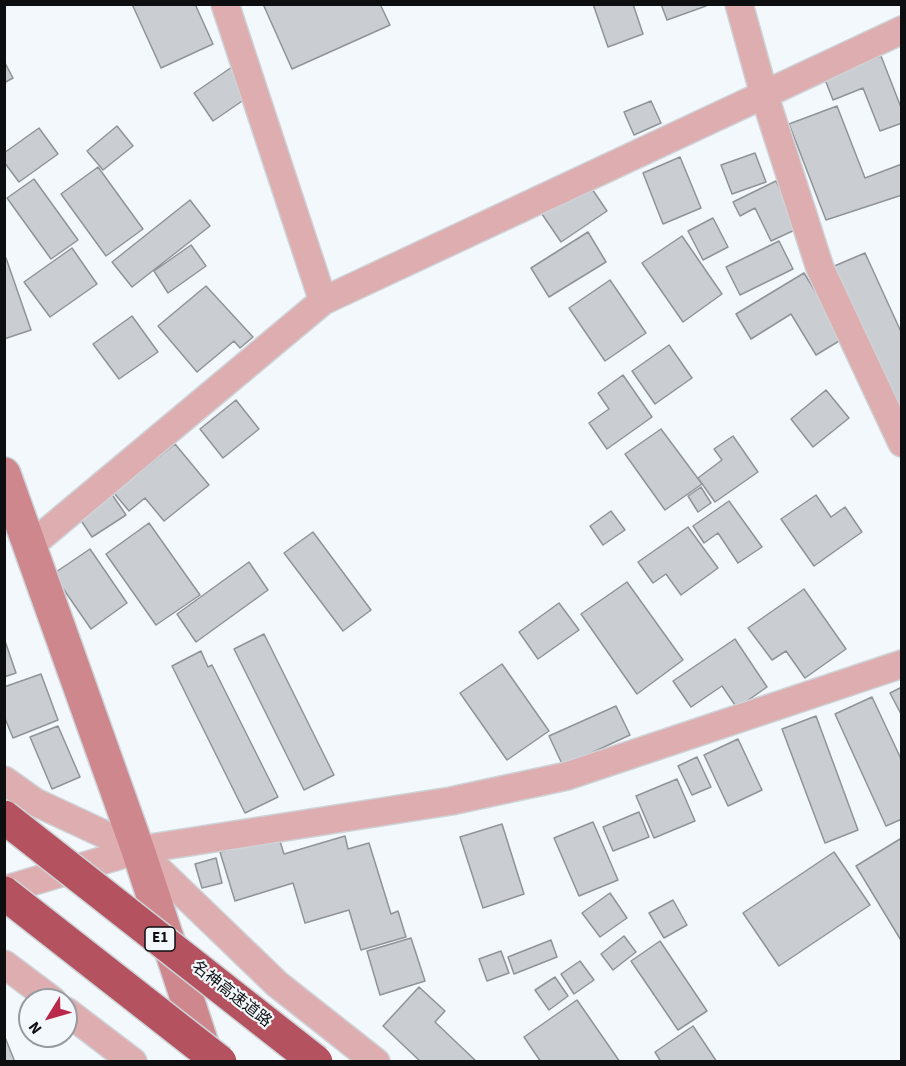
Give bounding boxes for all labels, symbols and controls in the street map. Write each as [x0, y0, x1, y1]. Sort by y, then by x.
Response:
road number: E1 [145, 927, 175, 951]
street label: 名神高速道路 [187, 958, 275, 1032]
north arrow [18, 988, 78, 1048]
text: N [23, 1017, 47, 1039]

